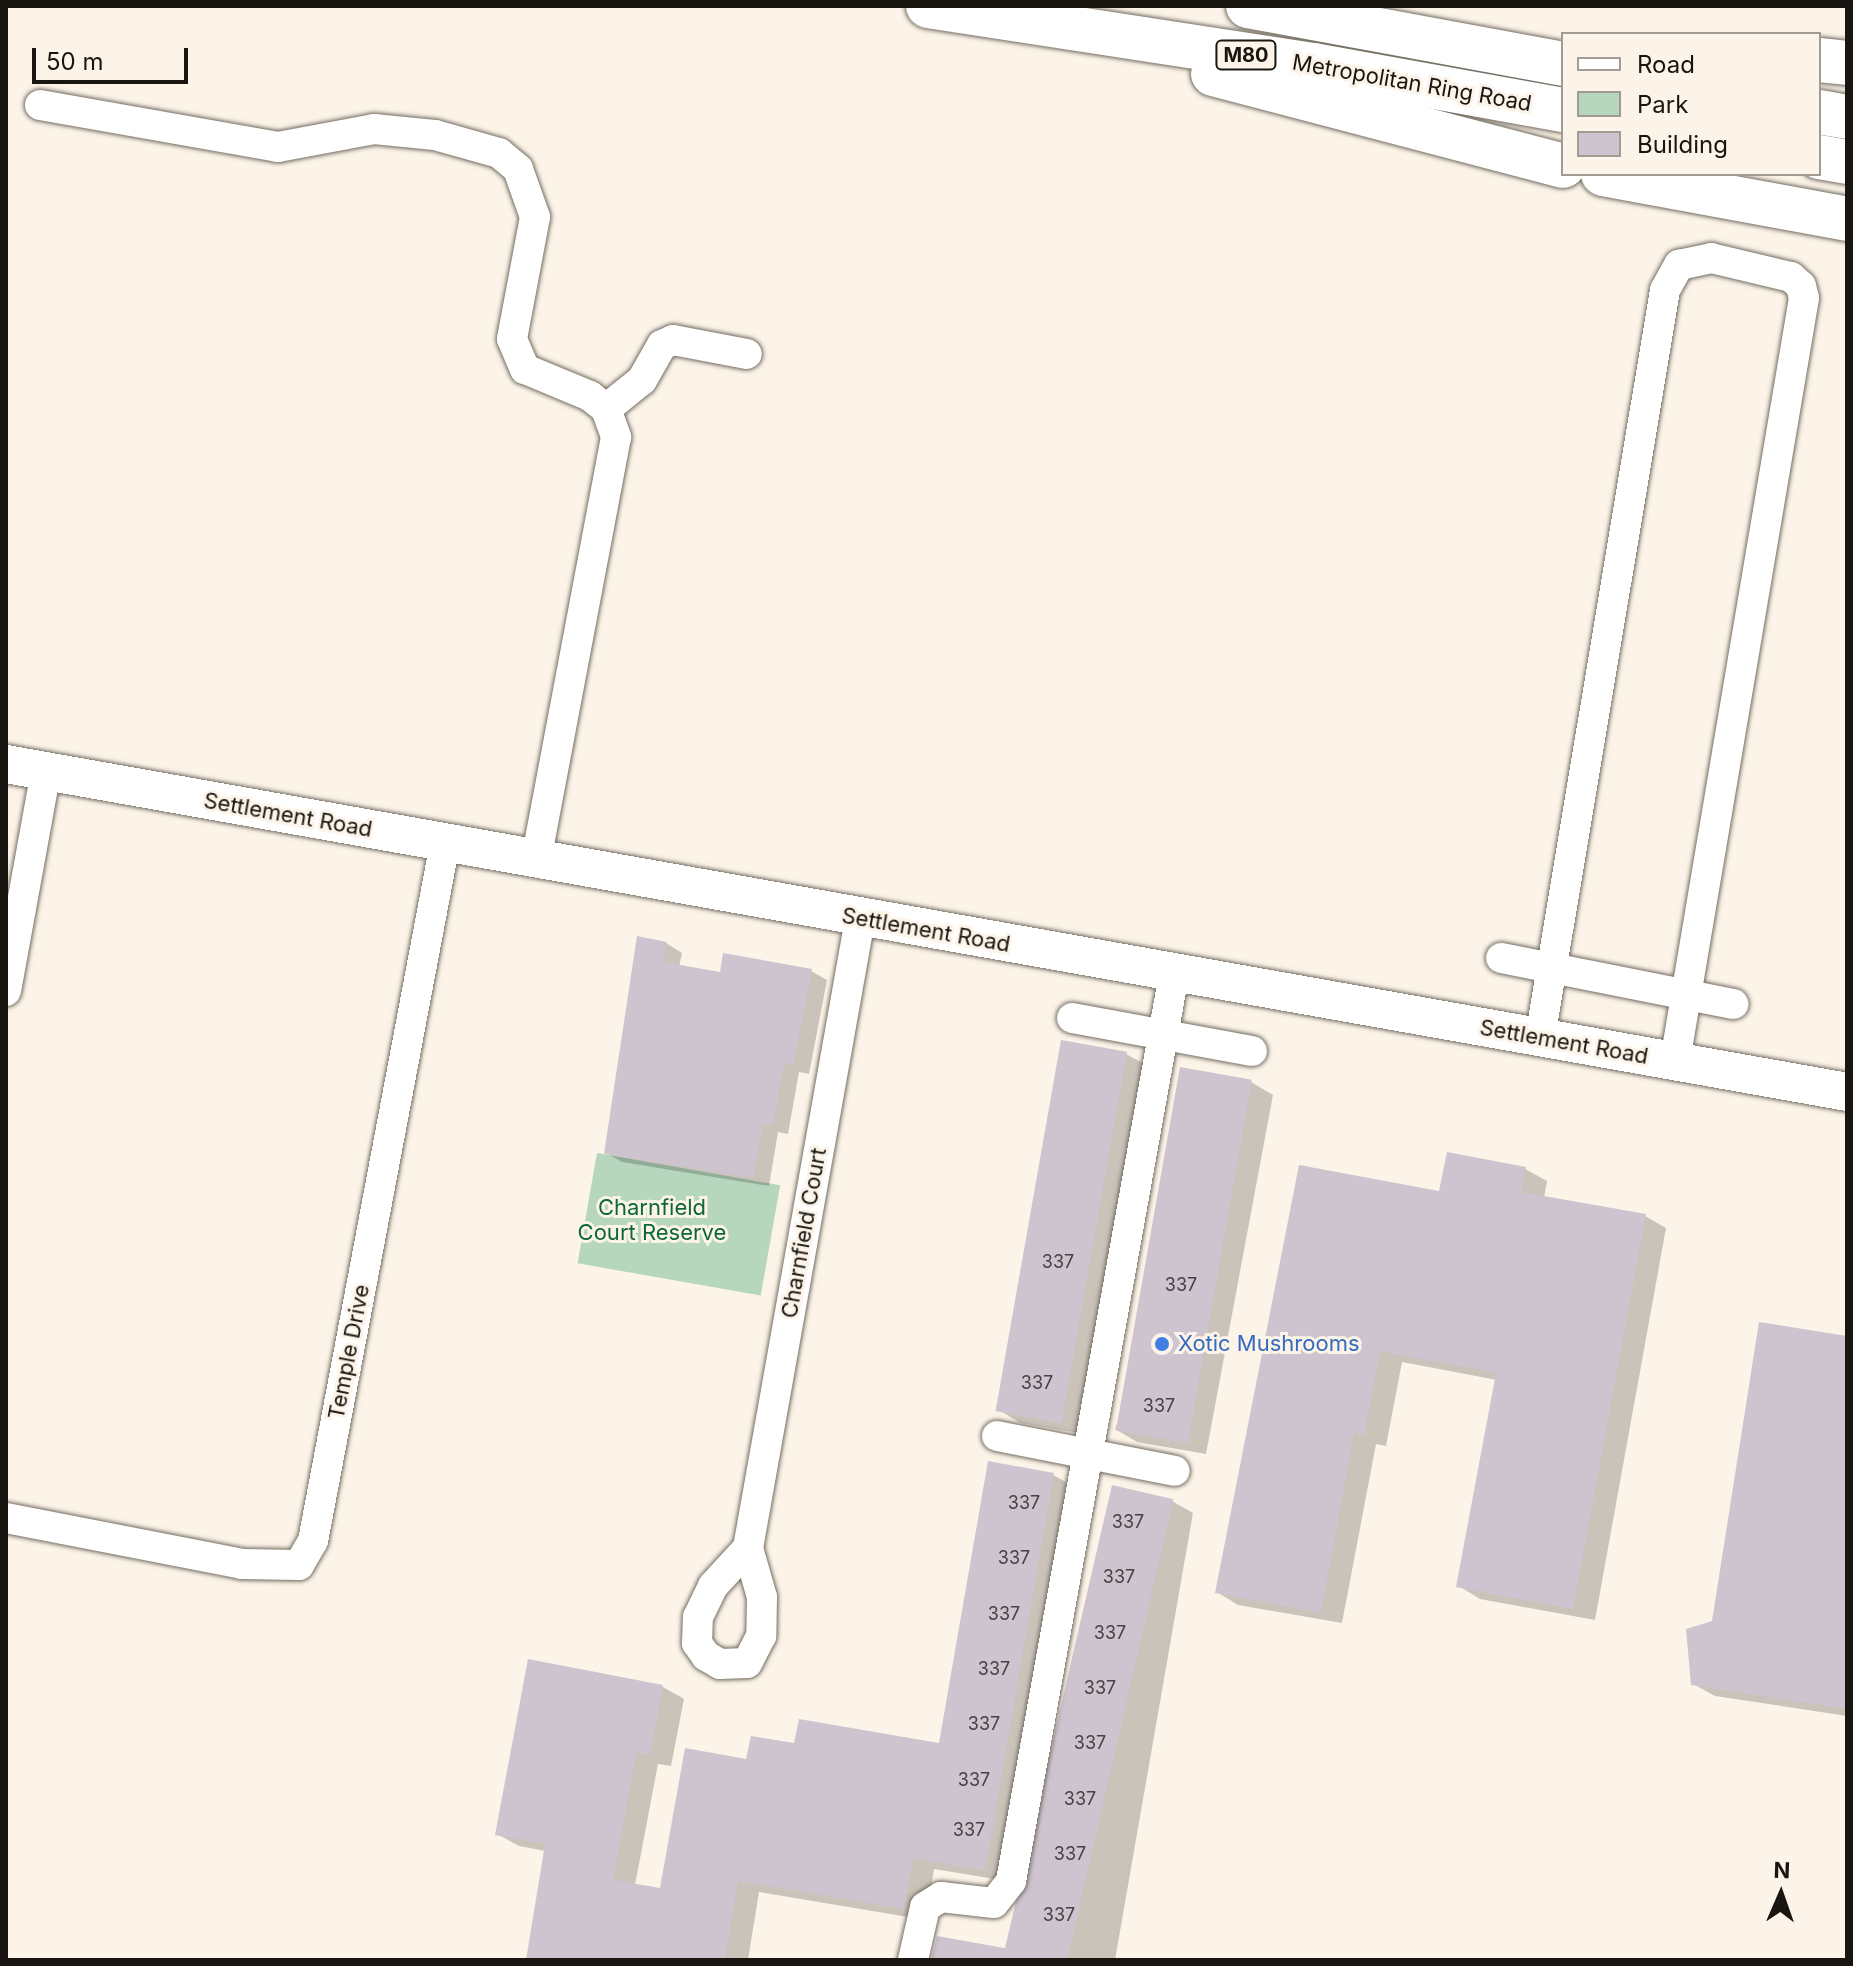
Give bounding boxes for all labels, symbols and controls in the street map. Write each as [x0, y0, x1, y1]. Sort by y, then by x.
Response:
scale bar [36, 32, 192, 82]
legend [1561, 32, 1821, 176]
road number: M80 [1214, 39, 1278, 71]
text: 50 m [46, 47, 104, 76]
street label: Metropolitan Ring Road [1290, 49, 1534, 117]
text: Road [1637, 50, 1695, 79]
text: Park [1637, 90, 1688, 119]
text: Building [1637, 130, 1728, 159]
street label: Settlement Road [202, 787, 374, 843]
street label: Settlement Road [840, 902, 1012, 958]
street label: Settlement Road [1478, 1014, 1650, 1070]
street label: Charnfield Court [776, 1146, 832, 1320]
park label: Charnfield Court Reserve [578, 1194, 726, 1246]
house number: 337 [1042, 1251, 1074, 1273]
house number: 337 [1165, 1274, 1197, 1296]
street label: Temple Drive [323, 1282, 375, 1422]
place label: Xotic Mushrooms [1178, 1331, 1360, 1357]
marker: Xotic Mushrooms [1153, 1335, 1171, 1353]
house number: 337 [1021, 1372, 1053, 1394]
house number: 337 [1143, 1395, 1175, 1417]
house number: 337 [1008, 1492, 1040, 1514]
house number: 337 [1112, 1511, 1144, 1533]
house number: 337 [998, 1547, 1030, 1569]
house number: 337 [1103, 1566, 1135, 1588]
house number: 337 [988, 1603, 1020, 1625]
house number: 337 [1094, 1622, 1126, 1644]
house number: 337 [978, 1658, 1010, 1680]
house number: 337 [1084, 1677, 1116, 1699]
house number: 337 [968, 1713, 1000, 1735]
house number: 337 [1074, 1732, 1106, 1754]
house number: 337 [958, 1769, 990, 1791]
house number: 337 [1064, 1788, 1096, 1810]
house number: 337 [953, 1819, 985, 1841]
house number: 337 [1054, 1843, 1086, 1865]
north arrow [1741, 1854, 1821, 1934]
text: N [1773, 1857, 1791, 1883]
house number: 337 [1043, 1904, 1075, 1926]

